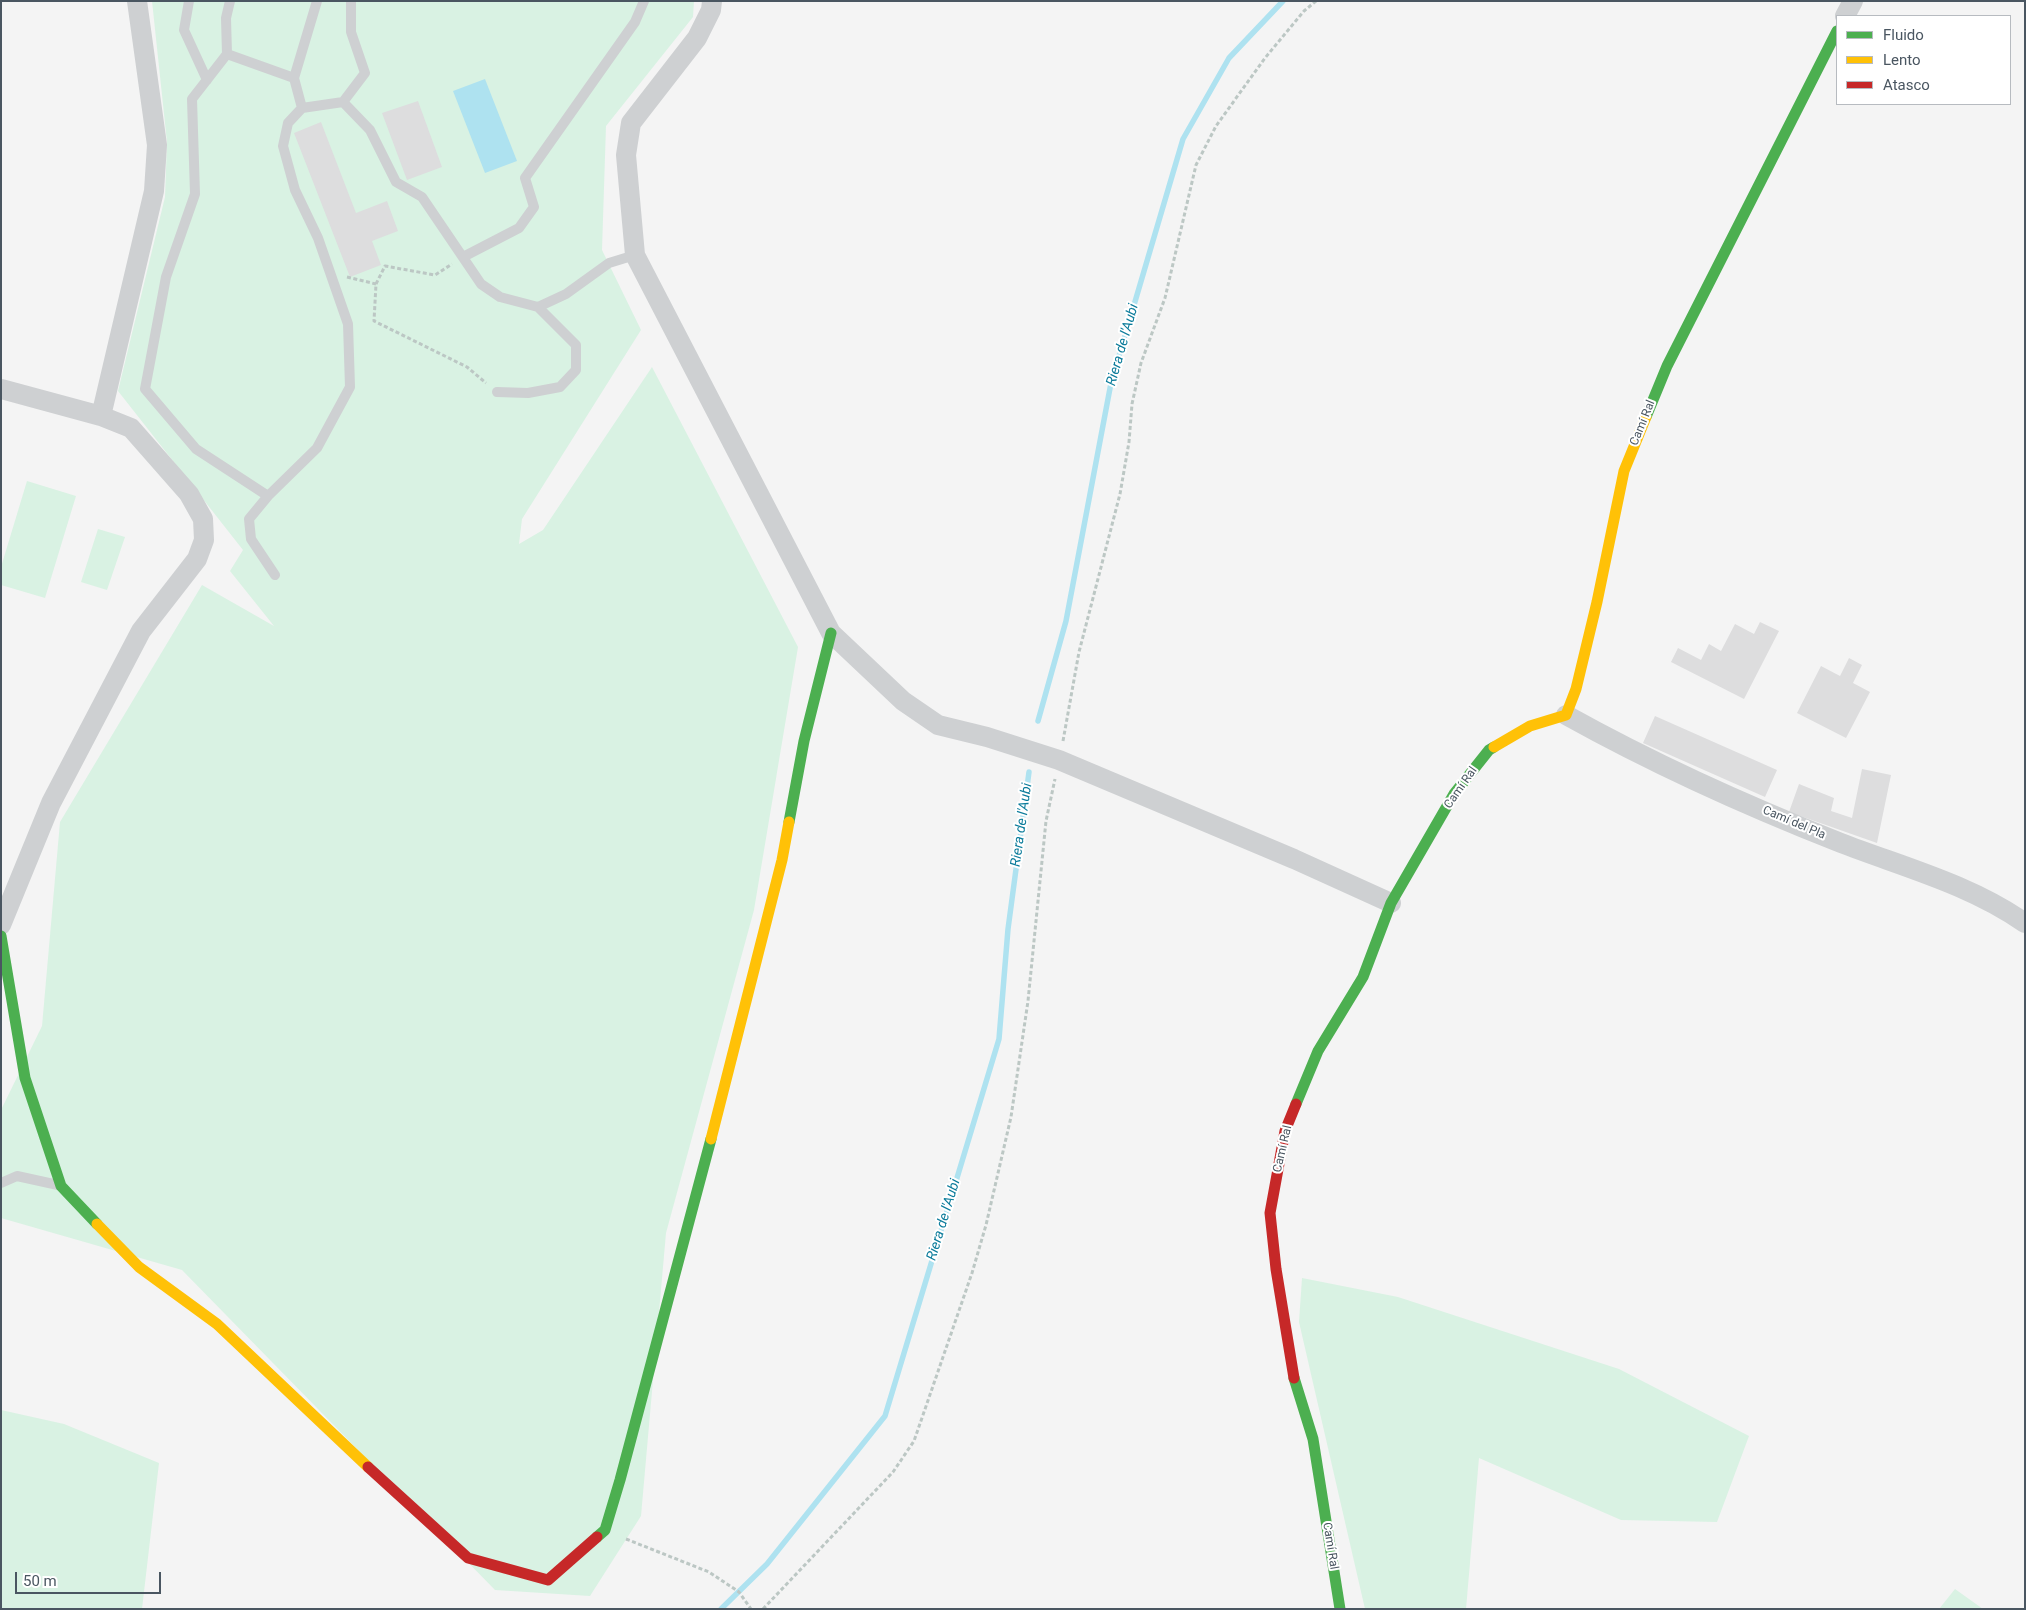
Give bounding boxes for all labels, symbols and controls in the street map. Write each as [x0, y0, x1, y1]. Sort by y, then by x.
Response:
legend [1836, 15, 2011, 105]
text: Fluido [1883, 26, 1924, 44]
text: Lento [1883, 51, 1921, 69]
text: Atasco [1883, 76, 1930, 94]
water label: Riera de l'Aubi [1103, 302, 1143, 388]
street label: Camí Ral [1627, 398, 1659, 448]
street label: Camí Ral [1441, 764, 1481, 812]
water label: Riera de l'Aubi [1008, 782, 1036, 868]
street label: Camí del Pla [1760, 803, 1828, 843]
street label: Camí Ral [1271, 1124, 1295, 1174]
water label: Riera de l'Aubi [924, 1177, 964, 1263]
street label: Camí Ral [1319, 1521, 1341, 1571]
scale bar [18, 1562, 164, 1594]
text: 50 m [23, 1572, 57, 1590]

